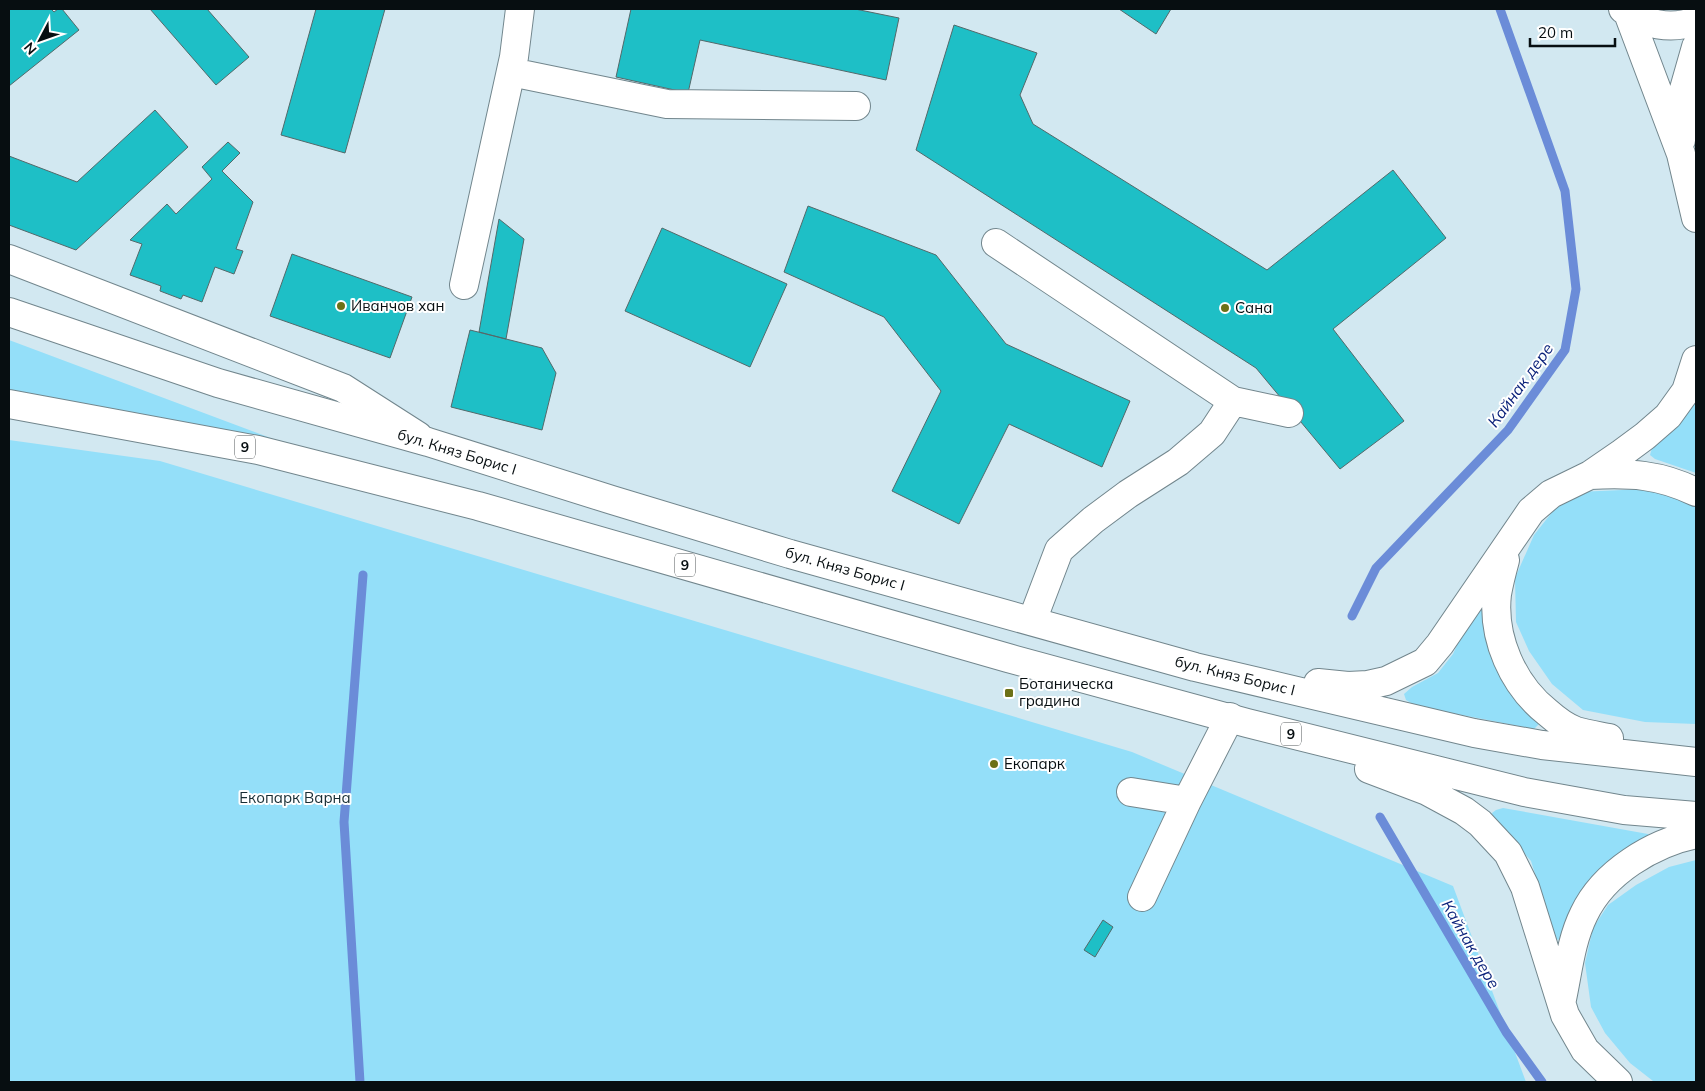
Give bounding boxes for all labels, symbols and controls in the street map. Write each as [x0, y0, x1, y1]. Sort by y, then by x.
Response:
north arrow [15, 15, 65, 65]
scale bar [1530, 15, 1615, 47]
text: 20 m [1538, 23, 1573, 42]
text: N [20, 39, 40, 58]
place label: Иванчов хан [351, 296, 444, 315]
place label: Сана [1235, 298, 1272, 317]
marker: Иванчов хан [335, 300, 347, 312]
marker: Сана [1219, 302, 1231, 314]
water label: Кайнак дере [1483, 339, 1557, 431]
street label: бул. Княз Борис I [395, 424, 519, 479]
road number: 9 [235, 436, 255, 458]
street label: бул. Княз Борис I [783, 542, 907, 595]
road number: 9 [675, 554, 695, 576]
street label: бул. Княз Борис I [1173, 651, 1297, 700]
place label: Ботаническа градина [1019, 674, 1113, 710]
marker: Ботаническа градина [1003, 687, 1015, 699]
road number: 9 [1281, 722, 1301, 746]
place label: Екопарк [1004, 754, 1066, 773]
marker: Екопарк [988, 758, 1000, 770]
park label: Екопарк Варна [239, 788, 351, 807]
water label: Кайнак дере [1438, 896, 1505, 992]

